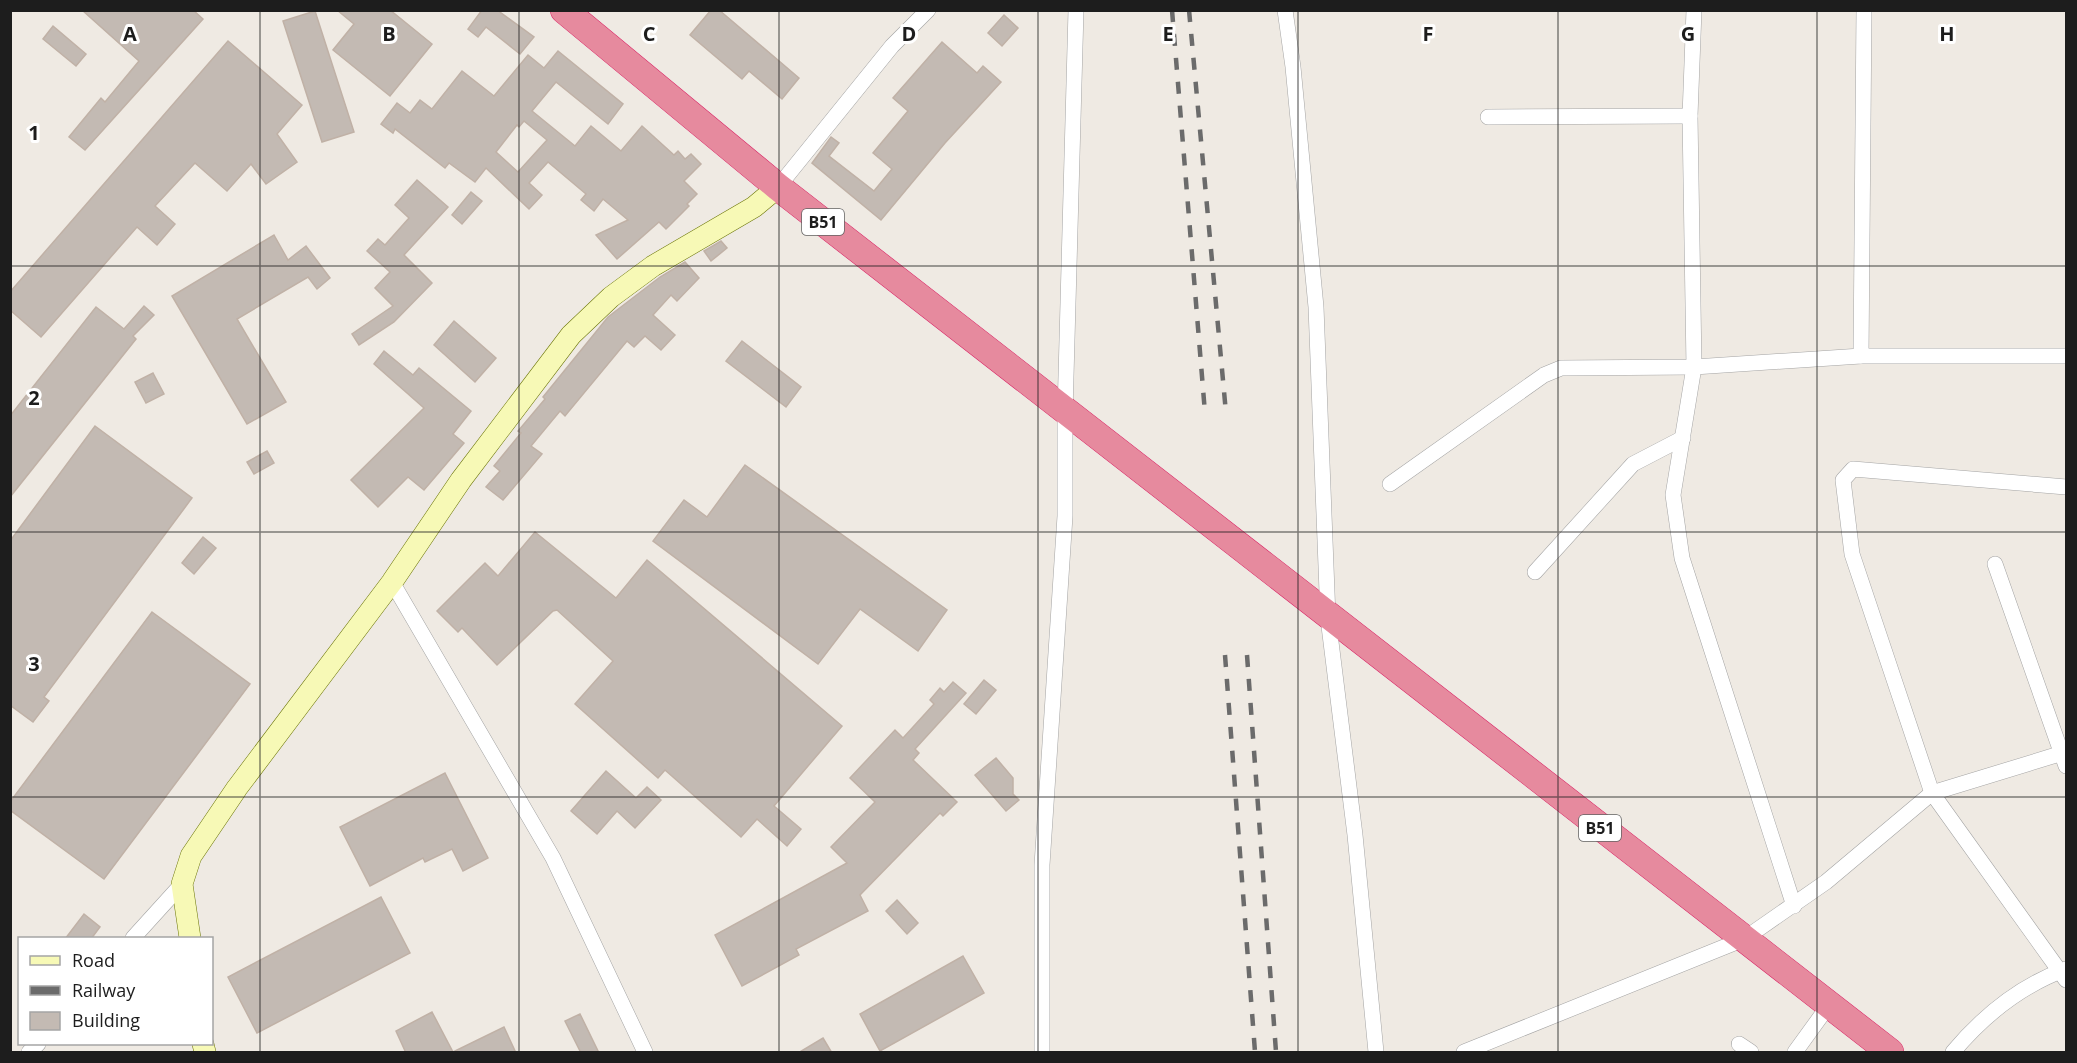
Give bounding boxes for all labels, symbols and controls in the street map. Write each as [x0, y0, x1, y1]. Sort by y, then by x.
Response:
text: A [123, 20, 137, 47]
text: B [382, 20, 396, 47]
text: C [643, 20, 656, 47]
text: D [902, 20, 916, 47]
text: E [1162, 20, 1174, 47]
text: F [1423, 20, 1433, 47]
text: G [1681, 20, 1695, 47]
text: H [1939, 20, 1955, 47]
text: 1 [28, 119, 40, 146]
road number: B51 [802, 209, 844, 235]
text: 2 [28, 384, 40, 411]
text: 3 [28, 650, 40, 677]
road number: B51 [1579, 815, 1621, 841]
legend [18, 937, 213, 1045]
text: Road [72, 948, 115, 972]
text: Railway [72, 978, 136, 1002]
text: Building [72, 1008, 140, 1032]

